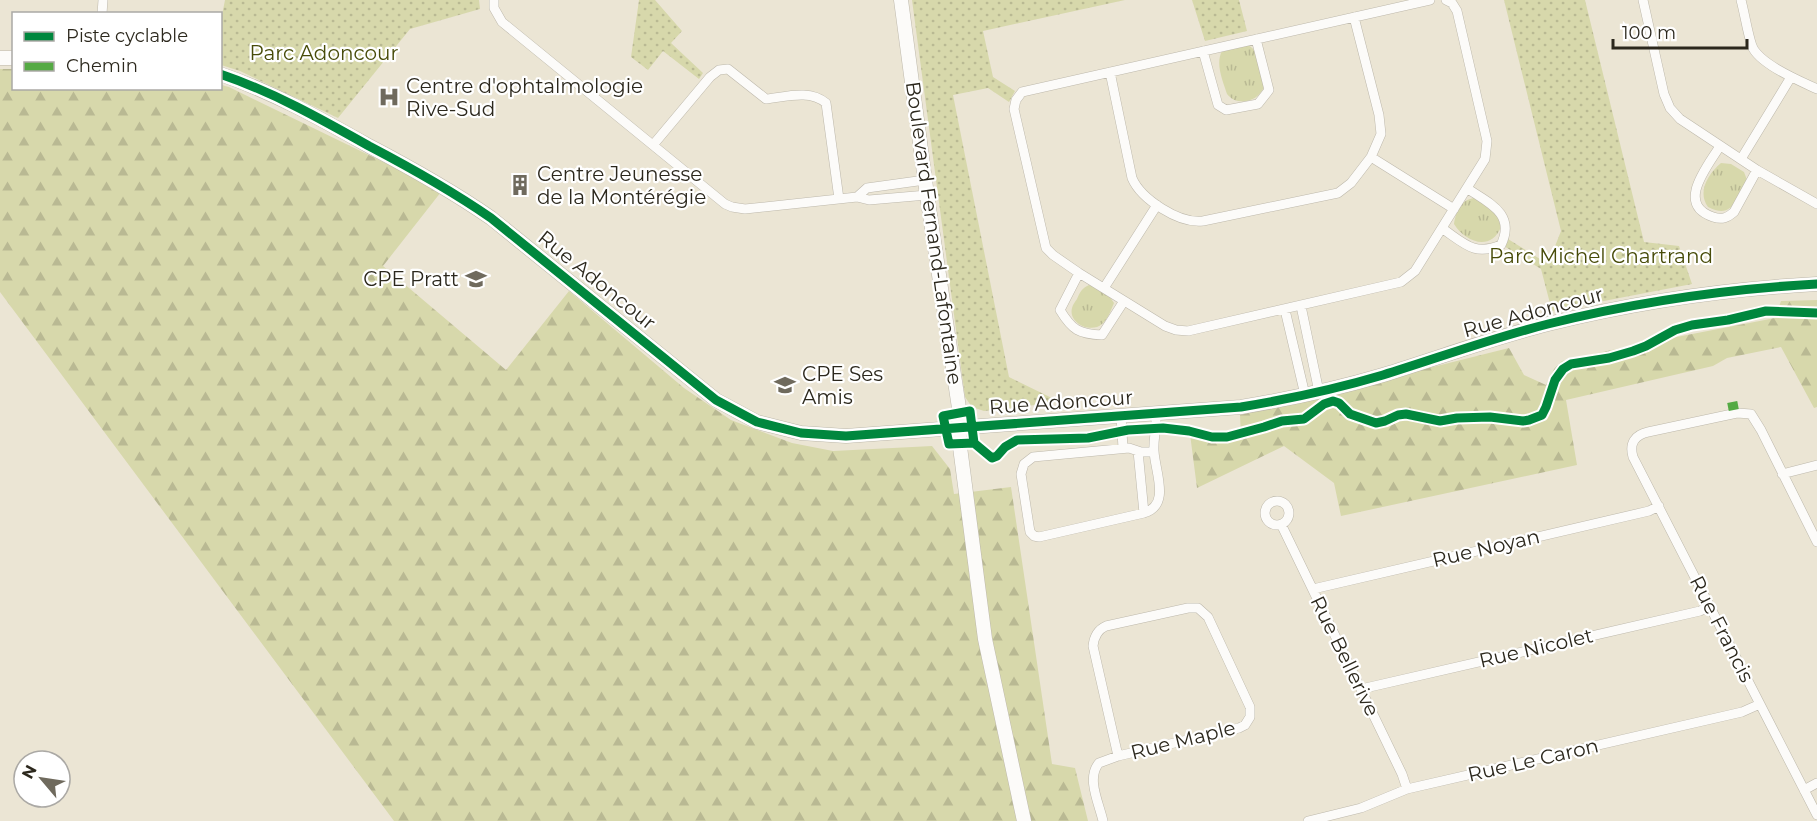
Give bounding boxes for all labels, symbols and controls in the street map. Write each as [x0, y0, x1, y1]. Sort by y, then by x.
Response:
legend [12, 12, 222, 90]
scale bar [1613, 12, 1746, 50]
text: 100 m [1622, 22, 1676, 44]
text: Piste cyclable [66, 25, 188, 47]
park label: Parc Adoncour [249, 41, 399, 65]
text: Chemin [66, 55, 138, 77]
place label: Centre d'ophtalmologie Rive-Sud [406, 74, 643, 121]
street label: Boulevard Fernand-Lafontaine [901, 80, 967, 386]
hospital icon: Centre d'ophtalmologie Rive-Sud [377, 85, 401, 109]
place label: Centre Jeunesse de la Montérégie [537, 162, 706, 209]
building icon: Centre Jeunesse de la Montérégie [508, 173, 532, 197]
street label: Rue Adoncour [533, 225, 661, 335]
park label: Parc Michel Chartrand [1489, 244, 1713, 268]
place label: CPE Pratt [363, 267, 459, 291]
school or university icon: CPE Pratt [464, 267, 488, 291]
street label: Rue Adoncour [1460, 282, 1606, 342]
place label: CPE Ses Amis [802, 362, 883, 409]
school or university icon: CPE Ses Amis [773, 373, 797, 397]
street label: Rue Adoncour [988, 385, 1134, 419]
street label: Rue Noyan [1430, 524, 1542, 572]
street label: Rue Francis [1685, 572, 1759, 687]
street label: Rue Bellerive [1305, 592, 1385, 720]
street label: Rue Nicolet [1477, 623, 1595, 673]
street label: Rue Maple [1128, 715, 1238, 765]
street label: Rue Le Caron [1465, 733, 1601, 787]
north arrow [12, 749, 72, 809]
text: N [18, 762, 41, 782]

